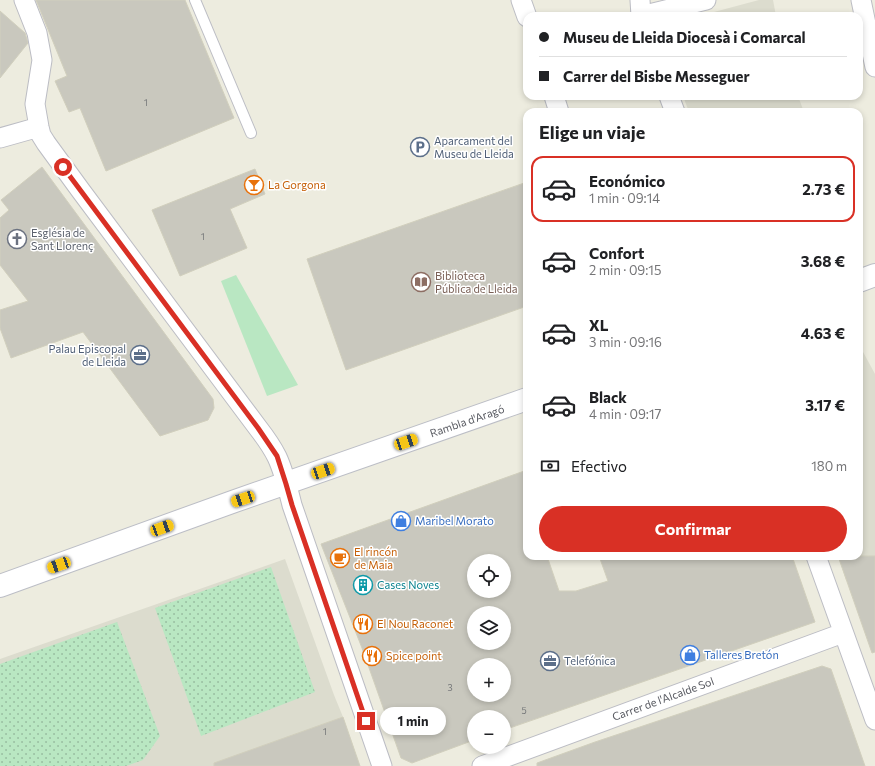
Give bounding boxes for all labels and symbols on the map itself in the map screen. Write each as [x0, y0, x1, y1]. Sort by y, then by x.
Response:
house number: 1 [144, 97, 148, 108]
place label: Aparcament del Museu de Lleida [434, 134, 514, 160]
parking icon: Aparcament del Museu de Lleida [409, 136, 431, 158]
route start [54, 158, 72, 176]
bar icon: La Gorgona [243, 174, 265, 196]
place label: La Gorgona [268, 178, 326, 191]
place label: Església de Sant Llorenç [31, 226, 94, 252]
church icon: Església de Sant Llorenç [6, 228, 28, 250]
house number: 1 [201, 231, 205, 242]
place label: Biblioteca Pública de Lleida [435, 269, 518, 295]
library icon: Biblioteca Pública de Lleida [410, 271, 432, 293]
place label: Palau Episcopal de Lleida [49, 342, 126, 368]
office icon: Palau Episcopal de Lleida [129, 344, 151, 366]
street label: Rambla d'Aragó [428, 402, 506, 439]
car [393, 432, 419, 452]
car [310, 461, 336, 481]
car [230, 490, 256, 508]
shop icon: Maribel Morato [390, 510, 412, 532]
place label: Maribel Morato [415, 514, 494, 527]
car [149, 518, 175, 538]
place label: El rincón de Maia [354, 545, 397, 571]
cafe icon: El rincón de Maia [329, 547, 351, 569]
car [46, 555, 72, 575]
building icon: Cases Noves [352, 574, 374, 596]
place label: Cases Noves [377, 578, 439, 591]
restaurant icon: El Nou Raconet [352, 613, 374, 635]
place label: El Nou Raconet [377, 617, 454, 630]
shop icon: Talleres Bretón [679, 644, 701, 666]
restaurant icon: Spice point [361, 645, 383, 667]
place label: Talleres Bretón [704, 648, 779, 661]
place label: Spice point [386, 649, 442, 662]
office icon: Telefónica [539, 650, 561, 672]
place label: Telefónica [564, 654, 616, 667]
street label: Carrer de l'Alcalde Sol [610, 674, 715, 723]
house number: 3 [447, 682, 453, 693]
house number: 5 [521, 705, 527, 716]
callout: 1 min [380, 707, 446, 735]
route end [357, 712, 375, 730]
house number: 1 [323, 726, 327, 737]

